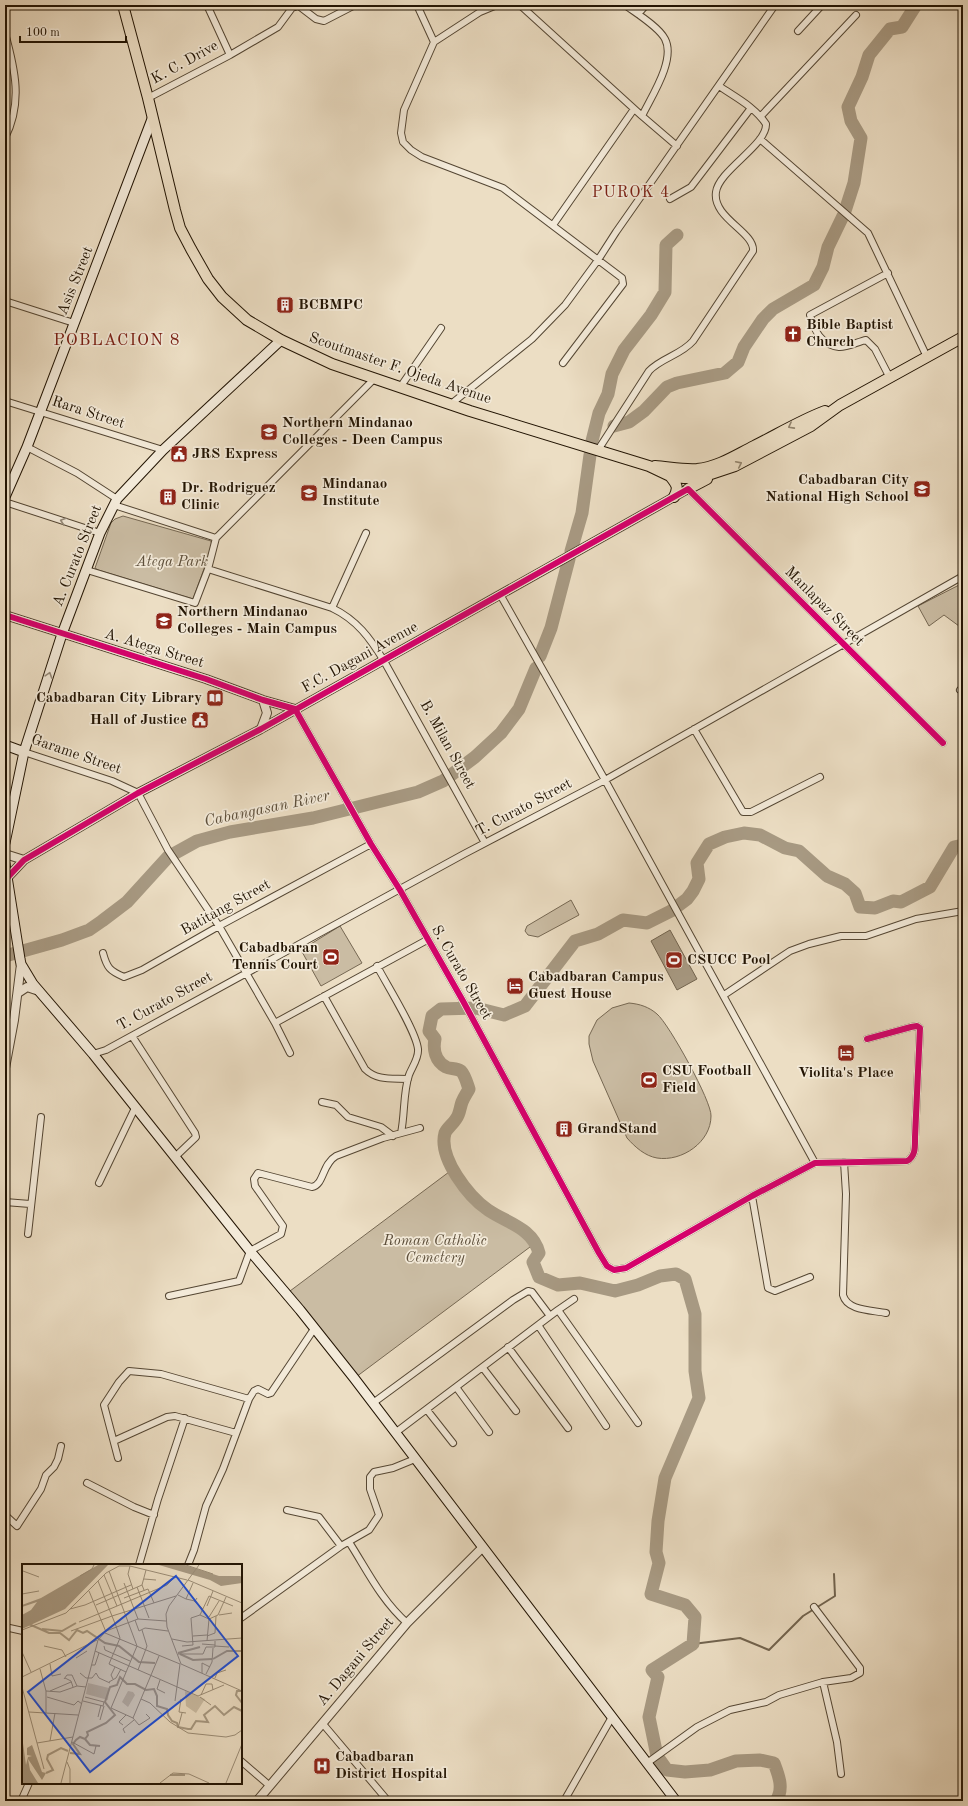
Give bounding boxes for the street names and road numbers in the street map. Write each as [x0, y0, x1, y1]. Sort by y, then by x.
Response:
street label: K. C. Drive [149, 38, 221, 88]
street label: Asis Street [55, 245, 97, 317]
street label: Scoutmaster F. Ojeda Avenue [307, 331, 493, 407]
street label: Rara Street [50, 394, 126, 432]
street label: A. Curato Street [51, 503, 105, 609]
street label: Manlapaz Street [781, 564, 867, 650]
street label: F.C. Dagani Avenue [299, 620, 421, 696]
street label: A. Atega Street [103, 627, 205, 671]
street label: B. Milan Street [416, 698, 478, 792]
street label: Garame Street [29, 733, 123, 777]
street label: T. Curato Street [473, 776, 575, 840]
street label: Batitang Street [179, 877, 273, 939]
street label: S. Curato Street [428, 923, 494, 1023]
street label: T. Curato Street [115, 970, 215, 1034]
street label: A. Dagani Street [315, 1615, 397, 1709]

